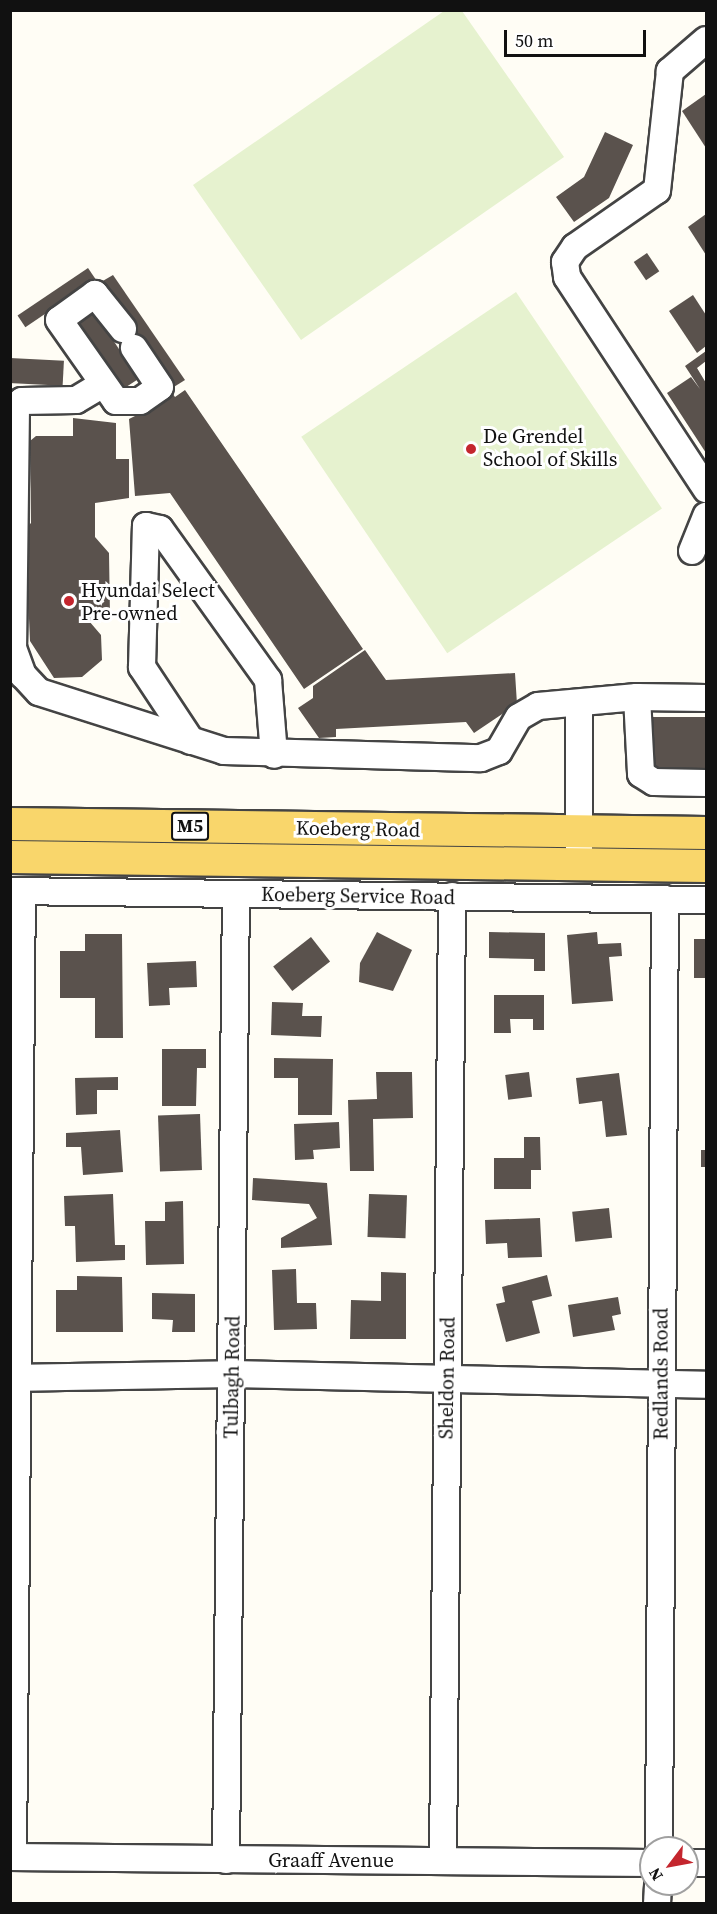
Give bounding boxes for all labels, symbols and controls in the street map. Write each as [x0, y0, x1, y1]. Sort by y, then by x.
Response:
scale bar [507, 18, 650, 56]
text: 50 m [515, 28, 553, 53]
place label: De Grendel School of Skills [483, 425, 617, 472]
marker: De Grendel School of Skills [464, 442, 478, 456]
place label: Hyundai Select Pre-owned [81, 578, 215, 625]
marker: Hyundai Select Pre-owned [62, 594, 76, 608]
road number: M5 [170, 811, 210, 841]
street label: Koeberg Road [296, 816, 420, 842]
street label: Koeberg Service Road [261, 882, 455, 910]
street label: Redlands Road [649, 1308, 673, 1440]
street label: Tulbagh Road [219, 1315, 245, 1439]
street label: Sheldon Road [434, 1317, 460, 1439]
north arrow [639, 1836, 699, 1896]
street label: Graaff Avenue [268, 1848, 394, 1872]
text: N [643, 1864, 668, 1885]

